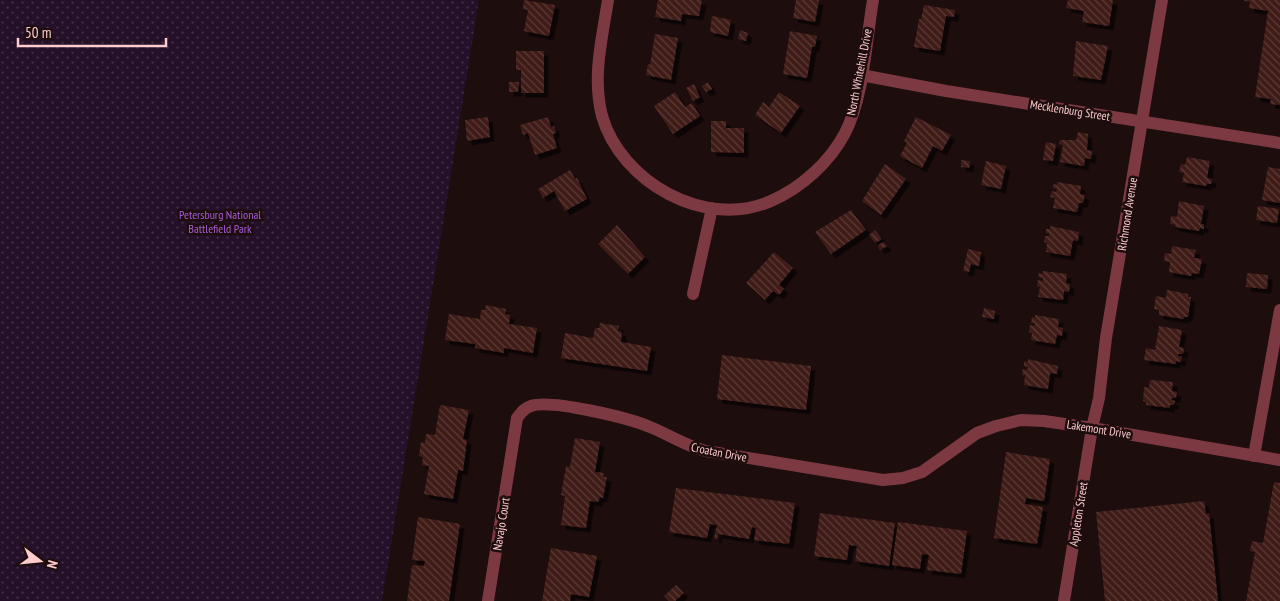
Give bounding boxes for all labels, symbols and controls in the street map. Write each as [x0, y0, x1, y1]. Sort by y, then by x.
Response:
scale bar [18, 15, 165, 47]
text: 50 m [25, 23, 51, 42]
street label: North Whitehill Drive [843, 27, 875, 117]
street label: Mecklenburg Street [1029, 96, 1112, 124]
street label: Richmond Avenue [1114, 176, 1140, 252]
park label: Petersburg National Battlefield Park [179, 207, 261, 236]
street label: Lakemont Drive [1066, 417, 1132, 441]
street label: Croatan Drive [690, 439, 748, 465]
street label: Appleton Street [1066, 480, 1091, 547]
street label: Navajo Court [489, 496, 513, 552]
north arrow [15, 536, 65, 586]
text: N [43, 558, 62, 571]

